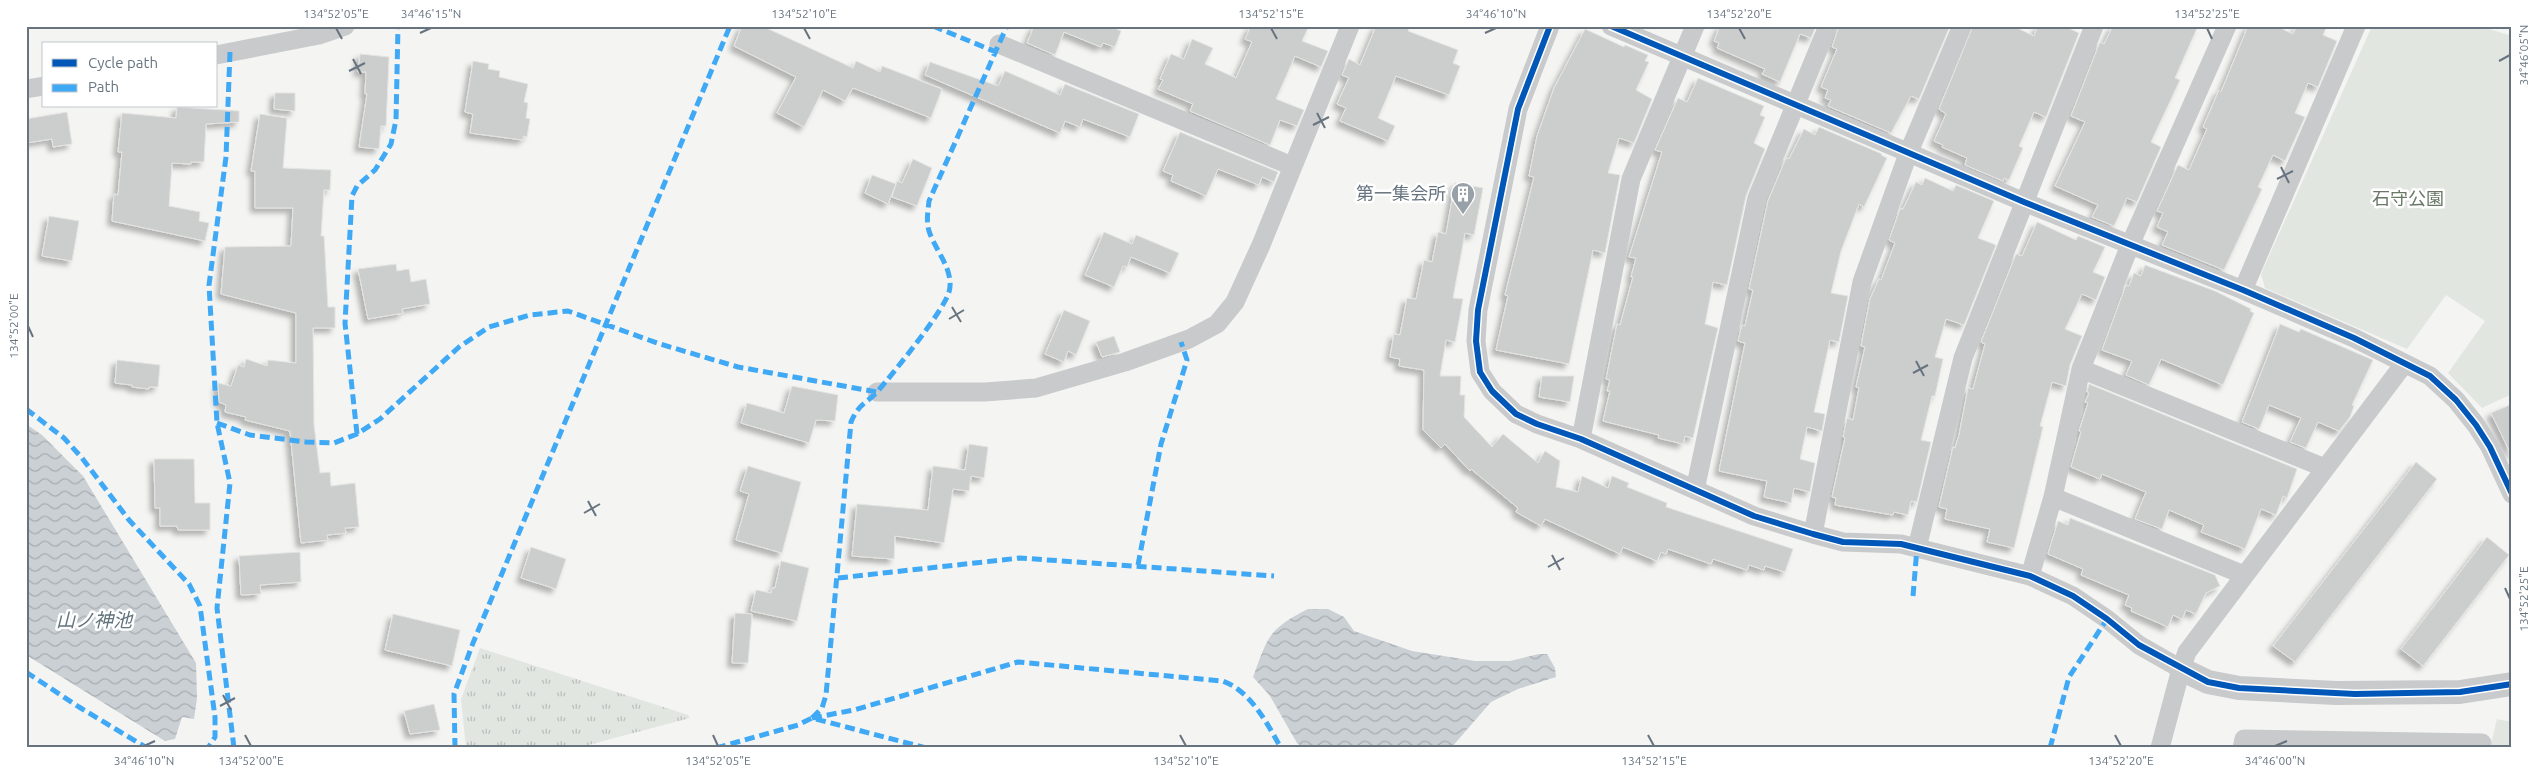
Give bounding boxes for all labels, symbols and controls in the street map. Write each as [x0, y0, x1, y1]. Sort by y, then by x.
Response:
text: 134°52'05"E [303, 7, 369, 20]
text: 34°46'15"N [401, 7, 461, 20]
text: 134°52'10"E [771, 7, 837, 20]
text: 134°52'15"E [1238, 7, 1304, 20]
text: 34°46'10"N [1466, 7, 1526, 20]
text: 134°52'20"E [1706, 7, 1772, 20]
text: 134°52'25"E [2174, 7, 2240, 20]
text: 34°46'05"N [2517, 25, 2530, 85]
legend [42, 42, 218, 108]
text: Cycle path [88, 54, 158, 71]
text: Path [88, 78, 119, 95]
building icon: 第一集会所 [1450, 181, 1476, 215]
place label: 第一集会所 [1356, 183, 1446, 203]
park label: 石守公園 [2372, 188, 2444, 208]
text: 134°52'00"E [7, 293, 20, 359]
text: 134°52'25"E [2517, 566, 2530, 632]
water label: 山ノ神池 [56, 609, 134, 631]
text: 34°46'10"N [114, 754, 174, 767]
text: 134°52'00"E [218, 754, 284, 767]
text: 134°52'05"E [685, 754, 751, 767]
text: 134°52'10"E [1153, 754, 1219, 767]
text: 134°52'15"E [1621, 754, 1687, 767]
text: 134°52'20"E [2088, 754, 2154, 767]
text: 34°46'00"N [2245, 754, 2305, 767]

